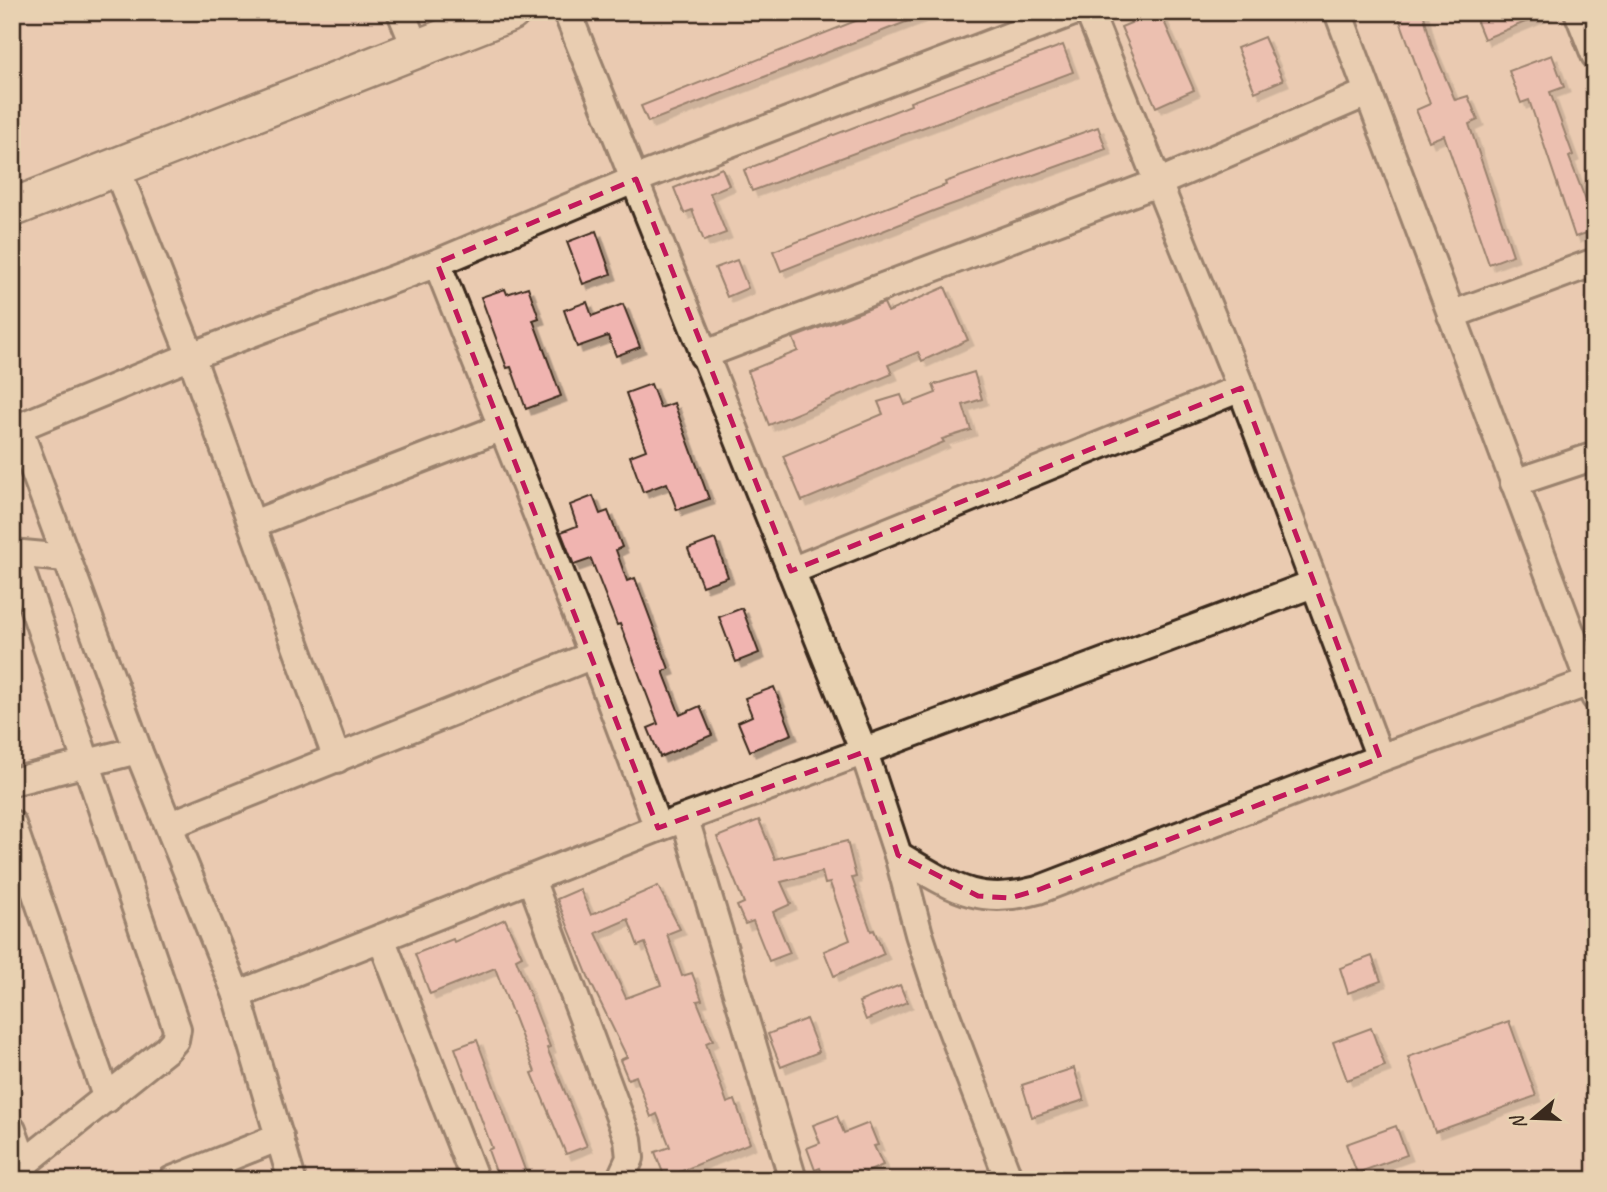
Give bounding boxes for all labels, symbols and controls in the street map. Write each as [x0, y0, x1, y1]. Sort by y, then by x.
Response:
north arrow [1498, 1084, 1568, 1154]
text: N [1505, 1111, 1532, 1133]

